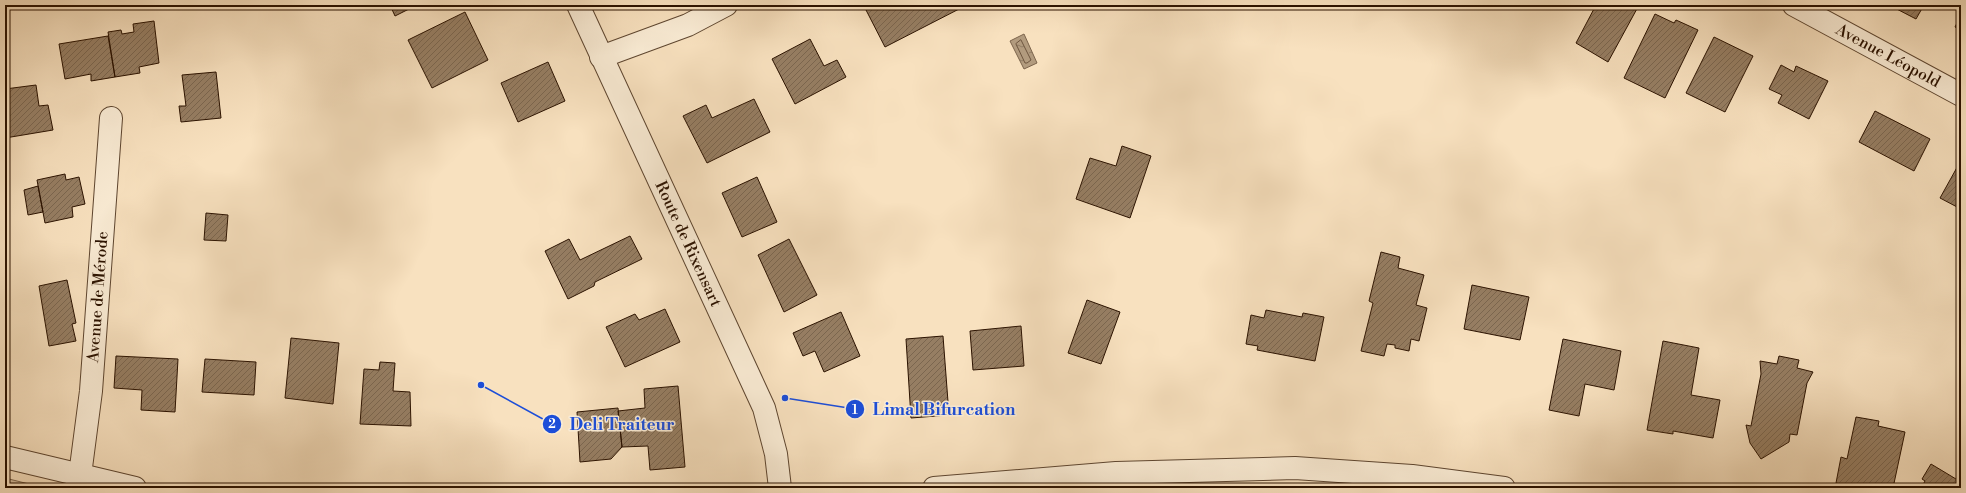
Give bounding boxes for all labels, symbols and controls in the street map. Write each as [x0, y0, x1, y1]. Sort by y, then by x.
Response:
street label: Avenue Léopold [1832, 19, 1944, 92]
street label: Route de Rixensart [651, 178, 726, 310]
street label: Avenue de Mérode [83, 231, 113, 364]
callout: Limal Bifurcation [845, 395, 1024, 424]
text: Limal Bifurcation [873, 399, 1016, 421]
text: 1 [852, 403, 858, 418]
callout: Deli Traiteur [542, 410, 683, 439]
text: Deli Traiteur [569, 414, 675, 436]
text: 2 [548, 417, 556, 432]

